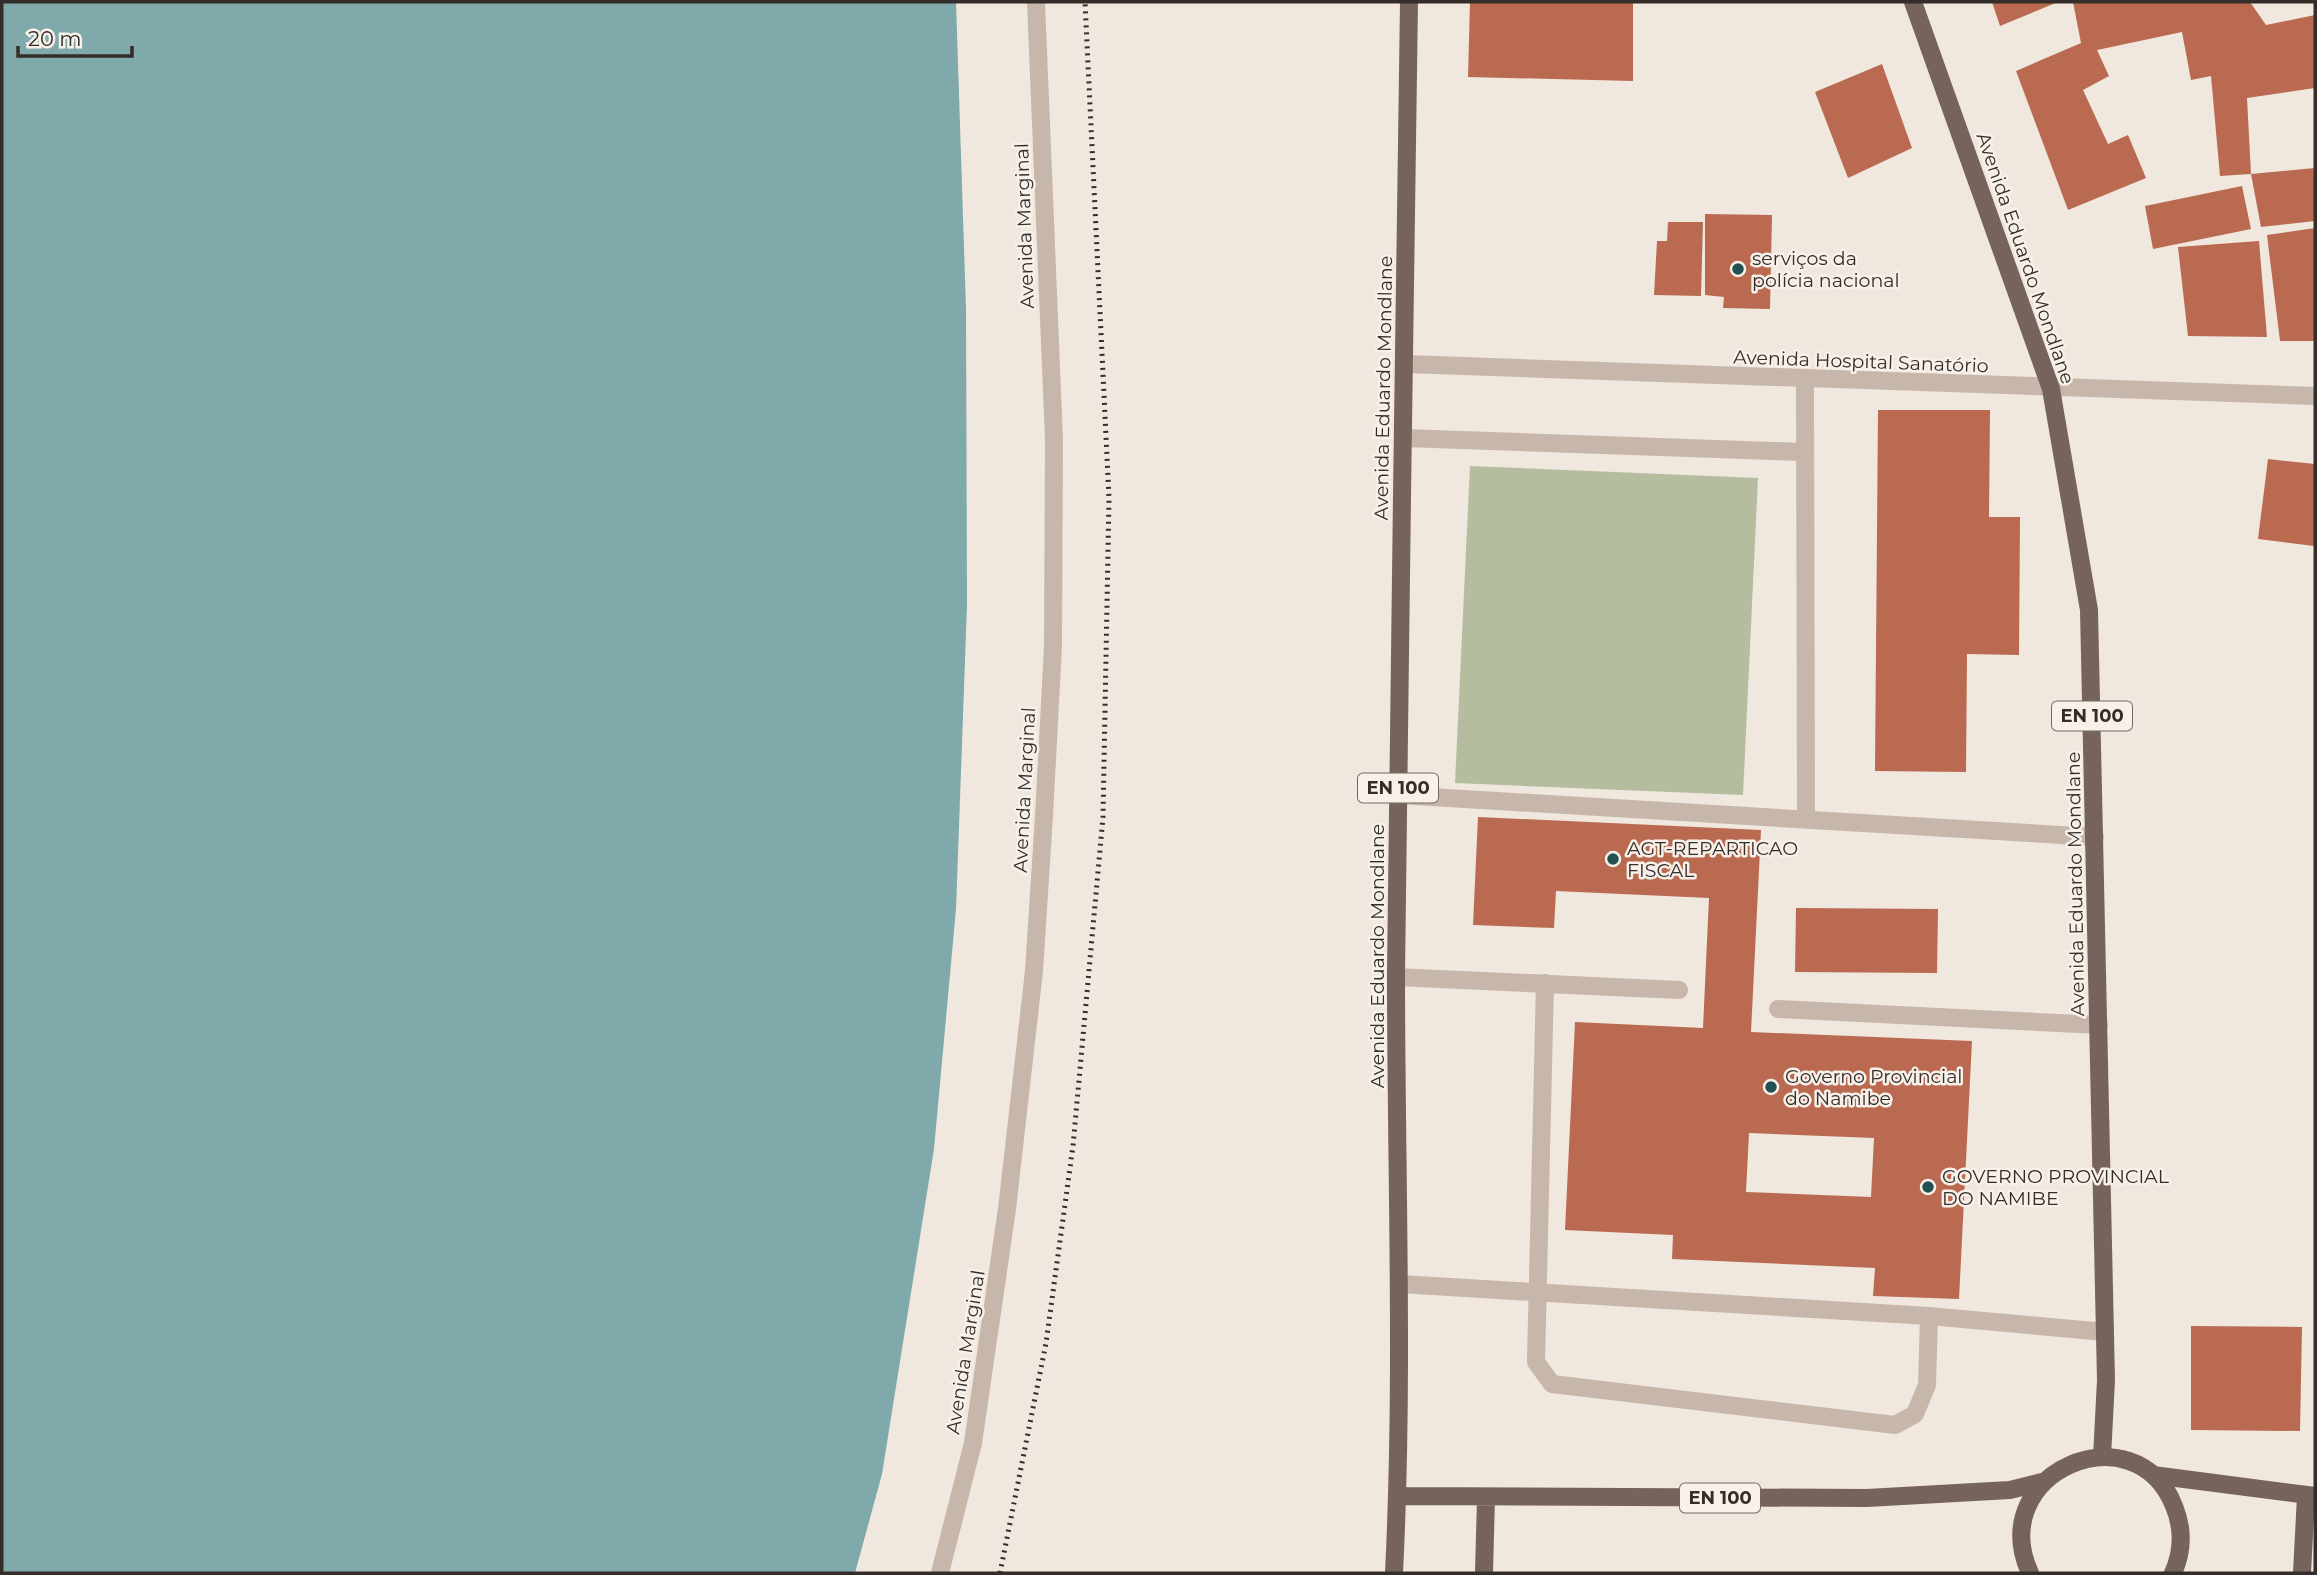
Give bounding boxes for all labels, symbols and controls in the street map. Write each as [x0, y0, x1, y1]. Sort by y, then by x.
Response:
scale bar [18, 14, 131, 58]
text: 20 m [28, 26, 82, 51]
street label: Avenida Eduardo Mondlane [1972, 129, 2079, 387]
street label: Avenida Marginal [1010, 143, 1039, 309]
place label: serviços da polícia nacional [1752, 247, 1900, 292]
street label: Avenida Eduardo Mondlane [1370, 256, 1397, 521]
marker: serviços da polícia nacional [1730, 261, 1746, 277]
street label: Avenida Hospital Sanatório [1733, 346, 1989, 377]
road number: EN 100 [2052, 702, 2132, 730]
street label: Avenida Marginal [1009, 707, 1040, 873]
street label: Avenida Eduardo Mondlane [2062, 751, 2089, 1016]
road number: EN 100 [1358, 774, 1438, 802]
street label: Avenida Eduardo Mondlane [1366, 824, 1389, 1088]
place label: AGT-REPARTICAO FISCAL [1627, 837, 1798, 882]
marker: AGT-REPARTICAO FISCAL [1605, 851, 1621, 867]
place label: Governo Provincial do Namibe [1785, 1065, 1962, 1110]
marker: Governo Provincial do Namibe [1763, 1079, 1779, 1095]
place label: GOVERNO PROVINCIAL DO NAMIBE [1942, 1165, 2170, 1210]
marker: GOVERNO PROVINCIAL DO NAMIBE [1920, 1179, 1936, 1195]
street label: Avenida Marginal [941, 1268, 990, 1436]
road number: EN 100 [1680, 1484, 1760, 1512]

